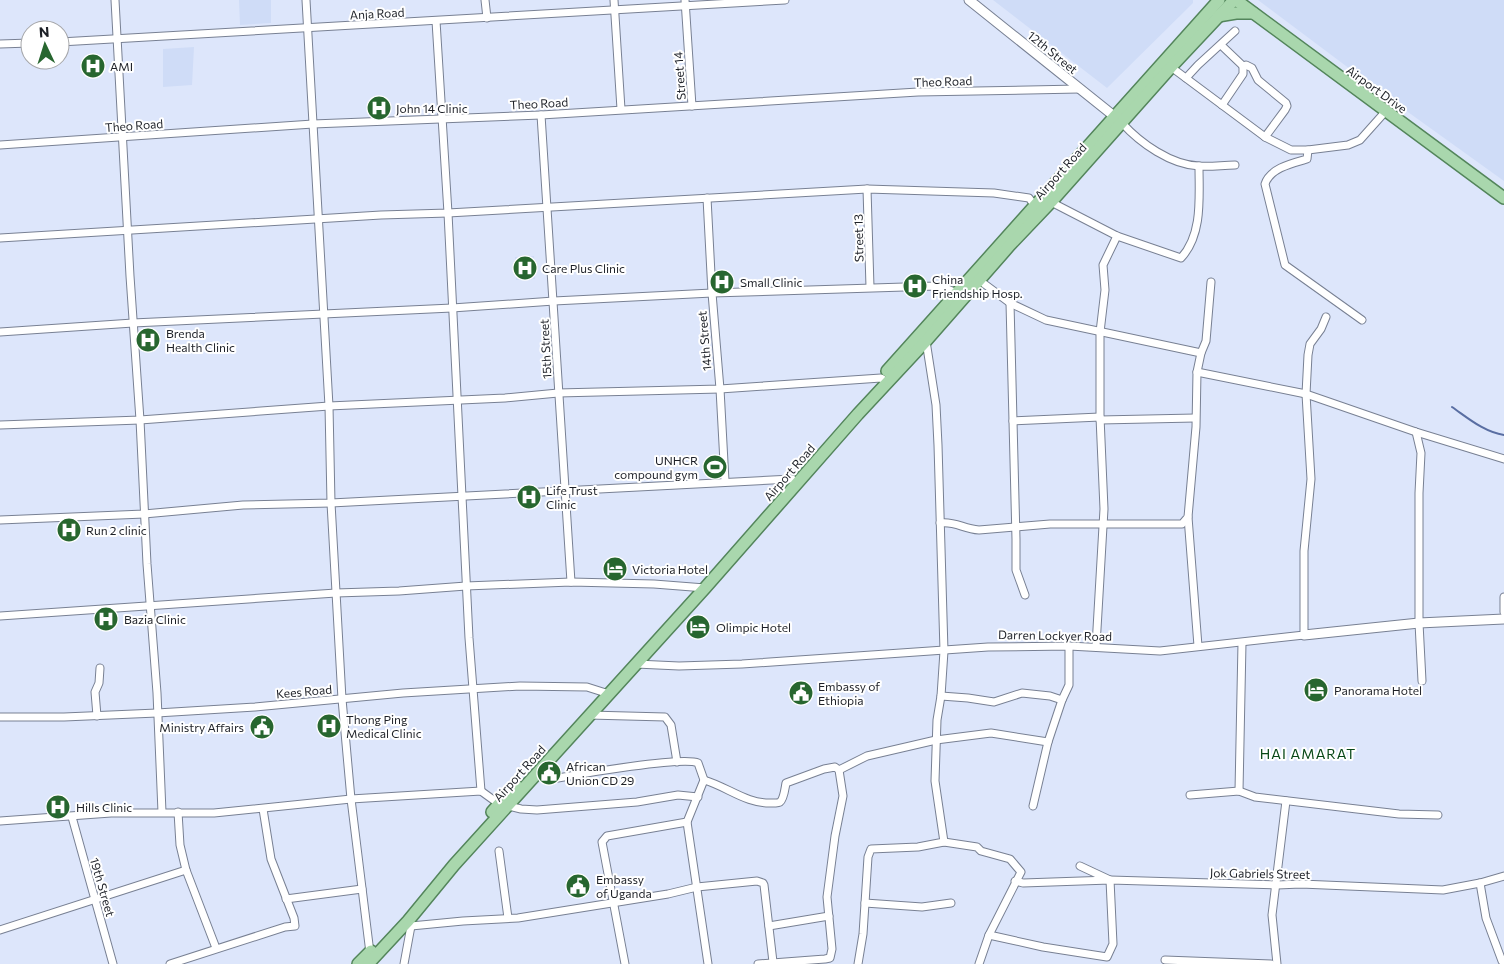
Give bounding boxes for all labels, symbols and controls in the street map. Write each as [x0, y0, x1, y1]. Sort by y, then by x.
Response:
street label: Anja Road [349, 5, 405, 21]
north arrow [20, 20, 70, 70]
text: N [38, 23, 50, 40]
street label: 12th Street [1025, 28, 1081, 76]
street label: Street 14 [670, 51, 688, 101]
hospital icon: AMI [80, 53, 106, 79]
place label: AMI [110, 59, 133, 73]
street label: Airport Drive [1344, 62, 1410, 116]
street label: Theo Road [914, 73, 972, 89]
street label: Theo Road [509, 94, 569, 112]
hospital icon: John 14 Clinic [366, 95, 392, 121]
place label: John 14 Clinic [396, 101, 468, 116]
street label: Theo Road [104, 116, 164, 134]
street label: Airport Road [1031, 140, 1089, 202]
street label: Street 13 [851, 214, 865, 262]
hospital icon: Care Plus Clinic [512, 255, 538, 281]
place label: Care Plus Clinic [542, 261, 625, 275]
hospital icon: Small Clinic [709, 269, 735, 295]
place label: China Friendship Hosp. [932, 272, 1023, 300]
hospital icon: China Friendship Hosp. [902, 273, 928, 299]
place label: Small Clinic [740, 275, 802, 289]
street label: 14th Street [694, 310, 714, 372]
street label: 15th Street [536, 319, 554, 379]
place label: Brenda Health Clinic [166, 326, 235, 354]
hospital icon: Brenda Health Clinic [135, 327, 161, 353]
street label: Airport Road [761, 441, 817, 503]
place label: UNHCR compound gym [614, 453, 698, 481]
sports icon: UNHCR compound gym [702, 454, 728, 480]
place label: Life Trust Clinic [546, 483, 598, 511]
hospital icon: Life Trust Clinic [516, 484, 542, 510]
hospital icon: Run 2 clinic [56, 517, 82, 543]
place label: Run 2 clinic [86, 523, 147, 537]
hotel icon: Victoria Hotel [602, 556, 628, 582]
place label: Victoria Hotel [632, 562, 708, 576]
hospital icon: Bazia Clinic [93, 606, 119, 632]
place label: Bazia Clinic [124, 612, 186, 626]
hotel icon: Olimpic Hotel [685, 614, 711, 640]
place label: Olimpic Hotel [716, 620, 791, 634]
street label: Darren Lockyer Road [998, 627, 1112, 643]
hotel icon: Panorama Hotel [1303, 677, 1329, 703]
place label: Embassy of Ethiopia [818, 679, 880, 707]
public building icon: Embassy of Ethiopia [788, 680, 814, 706]
street label: Kees Road [275, 682, 333, 700]
place label: Panorama Hotel [1334, 683, 1422, 697]
place label: Thong Ping Medical Clinic [346, 712, 422, 740]
hospital icon: Thong Ping Medical Clinic [316, 713, 342, 739]
public building icon: Ministry Affairs [249, 714, 275, 740]
place label: Ministry Affairs [159, 720, 244, 734]
street label: Airport Road [490, 742, 548, 804]
district label: HAI AMARAT [1260, 745, 1356, 762]
place label: African Union CD 29 [566, 759, 634, 787]
public building icon: African Union CD 29 [536, 760, 562, 786]
hospital icon: Hills Clinic [45, 794, 71, 820]
place label: Hills Clinic [76, 800, 132, 814]
street label: 19th Street [88, 856, 118, 918]
street label: Jok Gabriels Street [1210, 865, 1310, 882]
place label: Embassy of Uganda [596, 872, 652, 900]
public building icon: Embassy of Uganda [565, 873, 591, 899]

